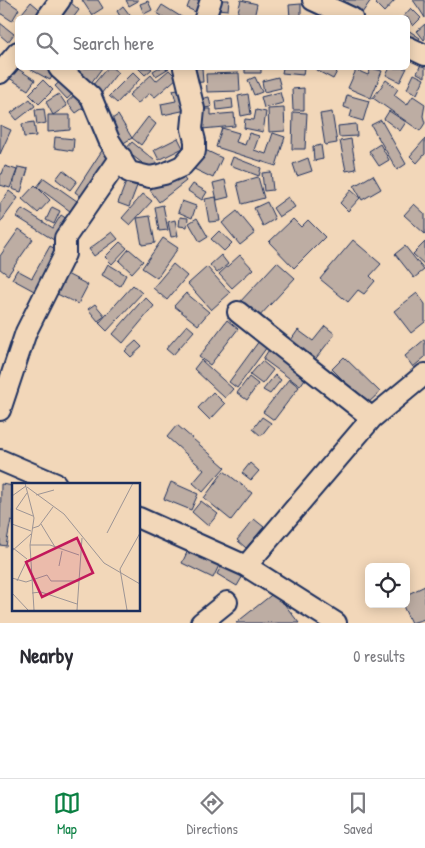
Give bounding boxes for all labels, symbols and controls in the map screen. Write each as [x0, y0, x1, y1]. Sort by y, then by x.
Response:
search box [15, 15, 410, 70]
icon: search [33, 29, 61, 57]
text: Search here [73, 30, 154, 56]
inset map [12, 483, 140, 610]
map controls [365, 563, 410, 608]
button: locate [365, 563, 410, 608]
text: Nearby [20, 641, 73, 670]
text: 0 results [353, 645, 405, 667]
tab: Map [53, 789, 81, 838]
tab: Directions [186, 789, 238, 838]
tab: Saved [344, 789, 372, 838]

